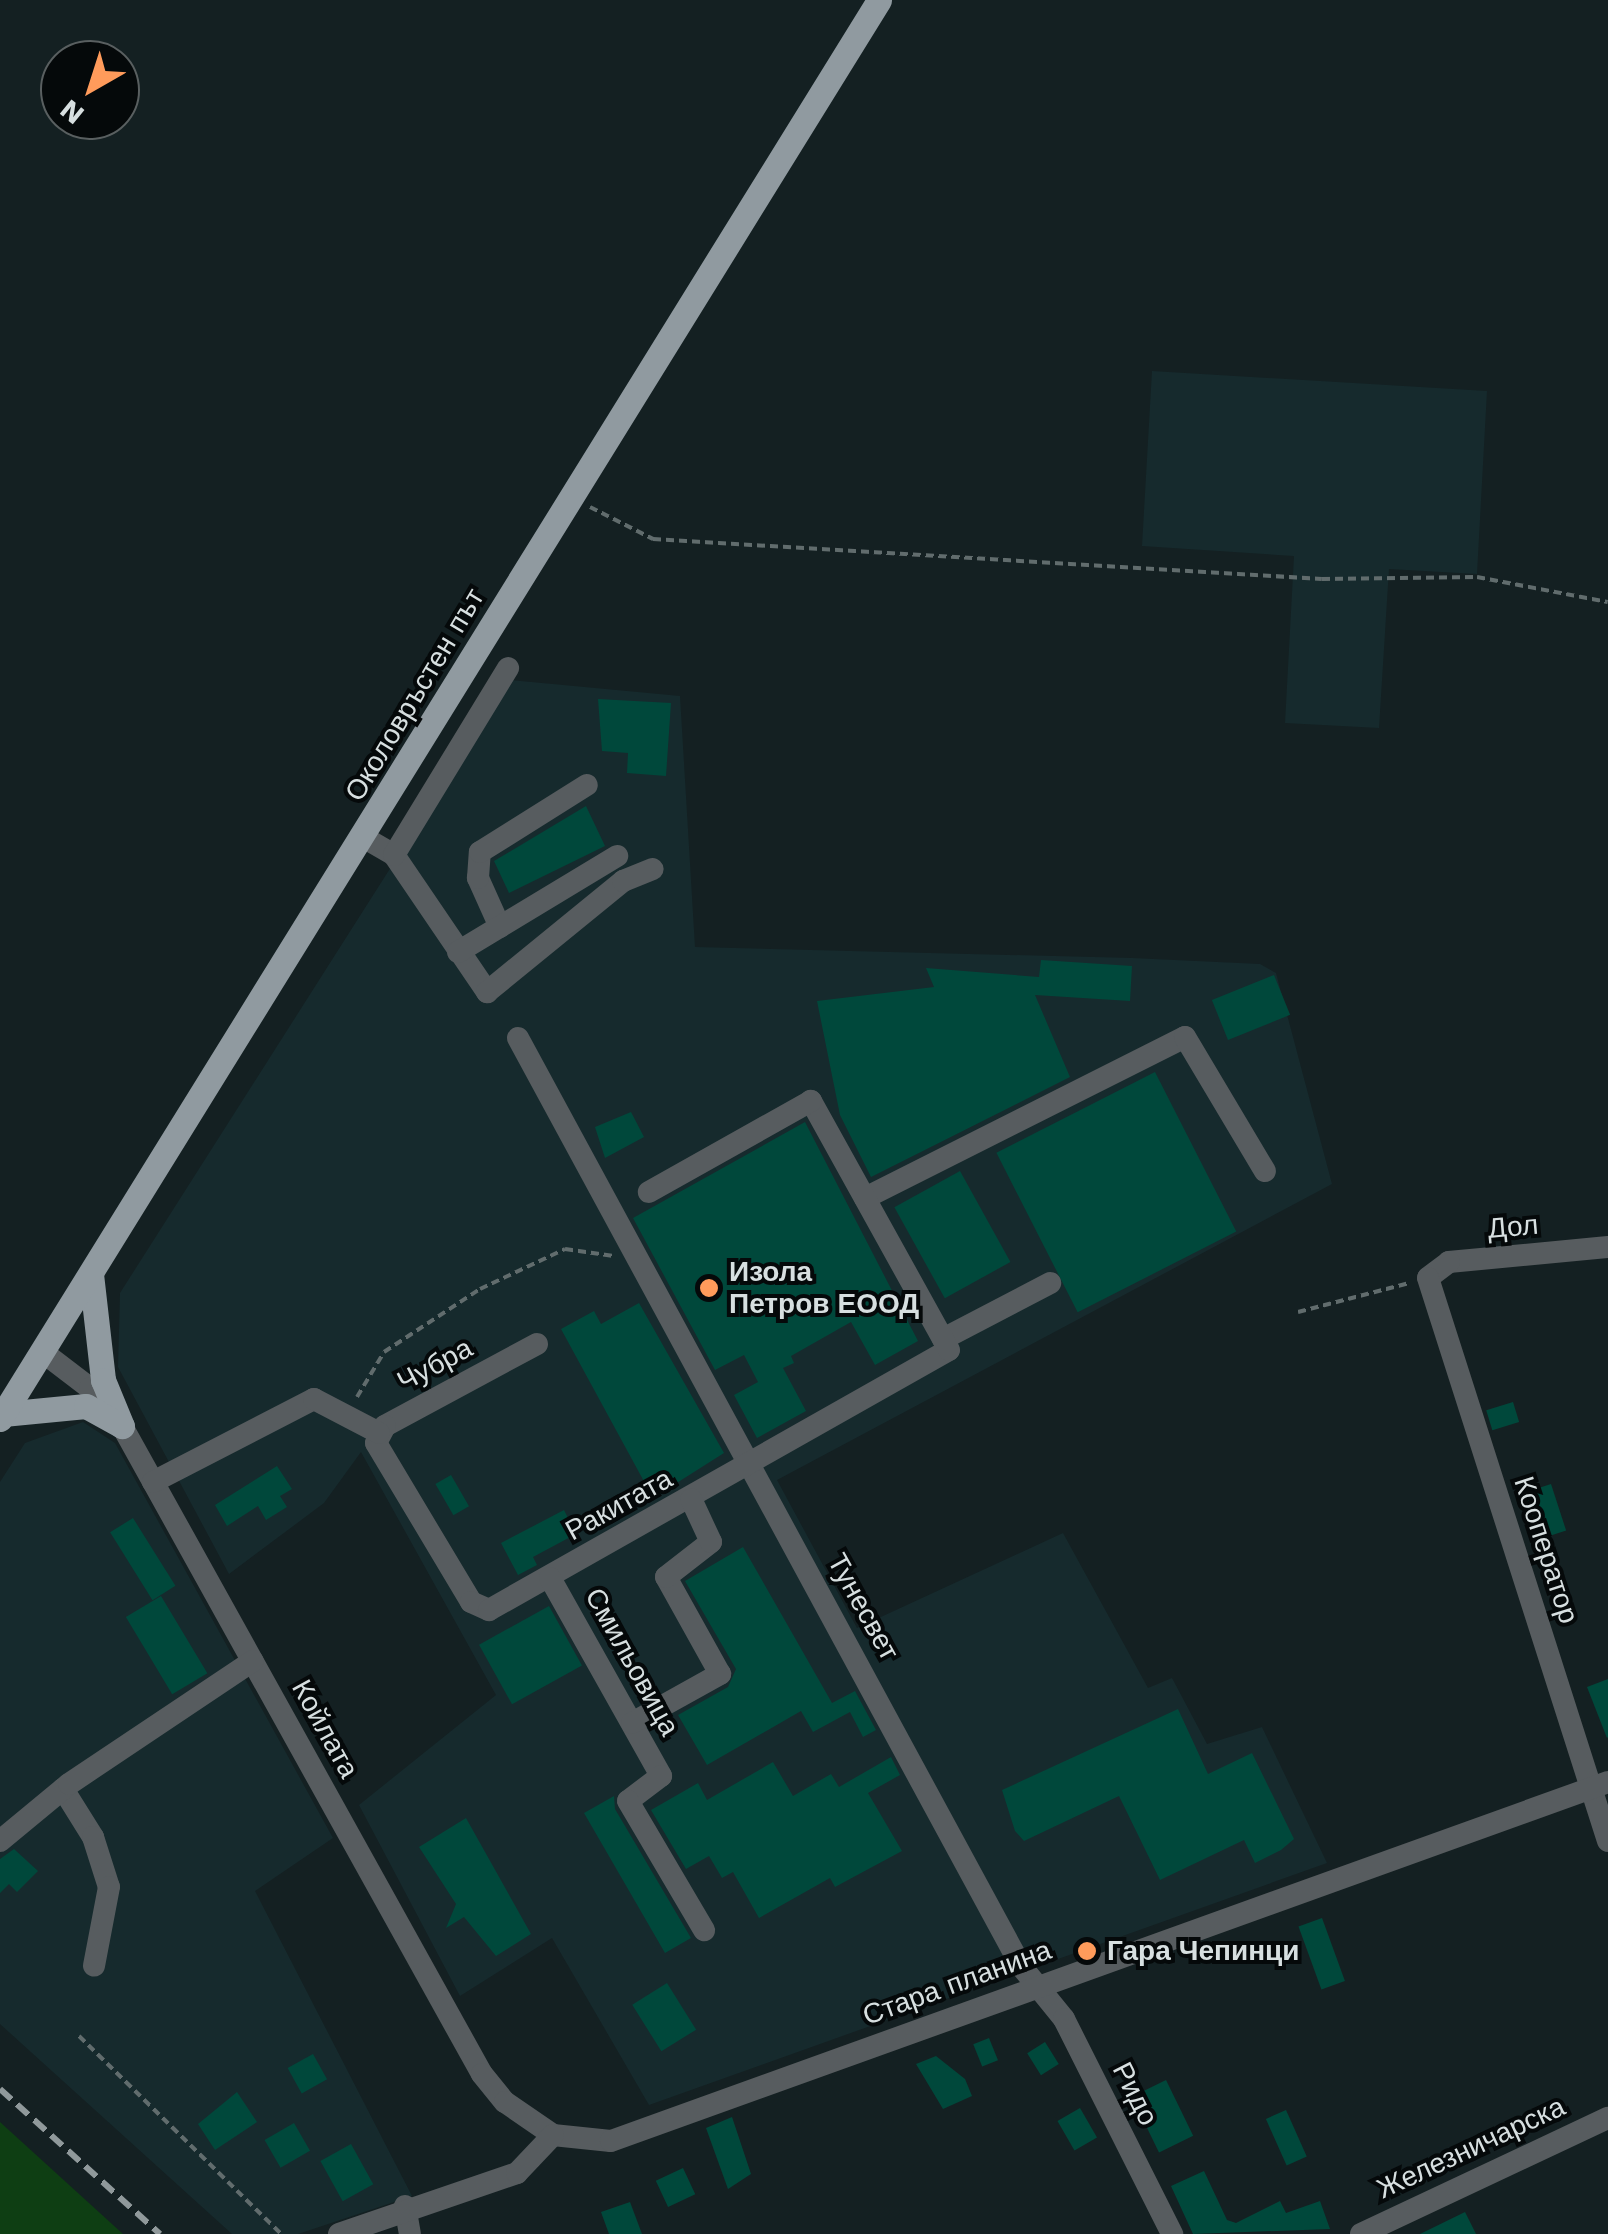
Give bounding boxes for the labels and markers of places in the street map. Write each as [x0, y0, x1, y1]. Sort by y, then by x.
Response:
place label: Изола Петров ЕООД [729, 1255, 919, 1321]
marker: Изола Петров ЕООД [698, 1277, 720, 1299]
place label: Гара Чепинци [1107, 1934, 1299, 1968]
marker: Гара Чепинци [1076, 1940, 1098, 1962]

